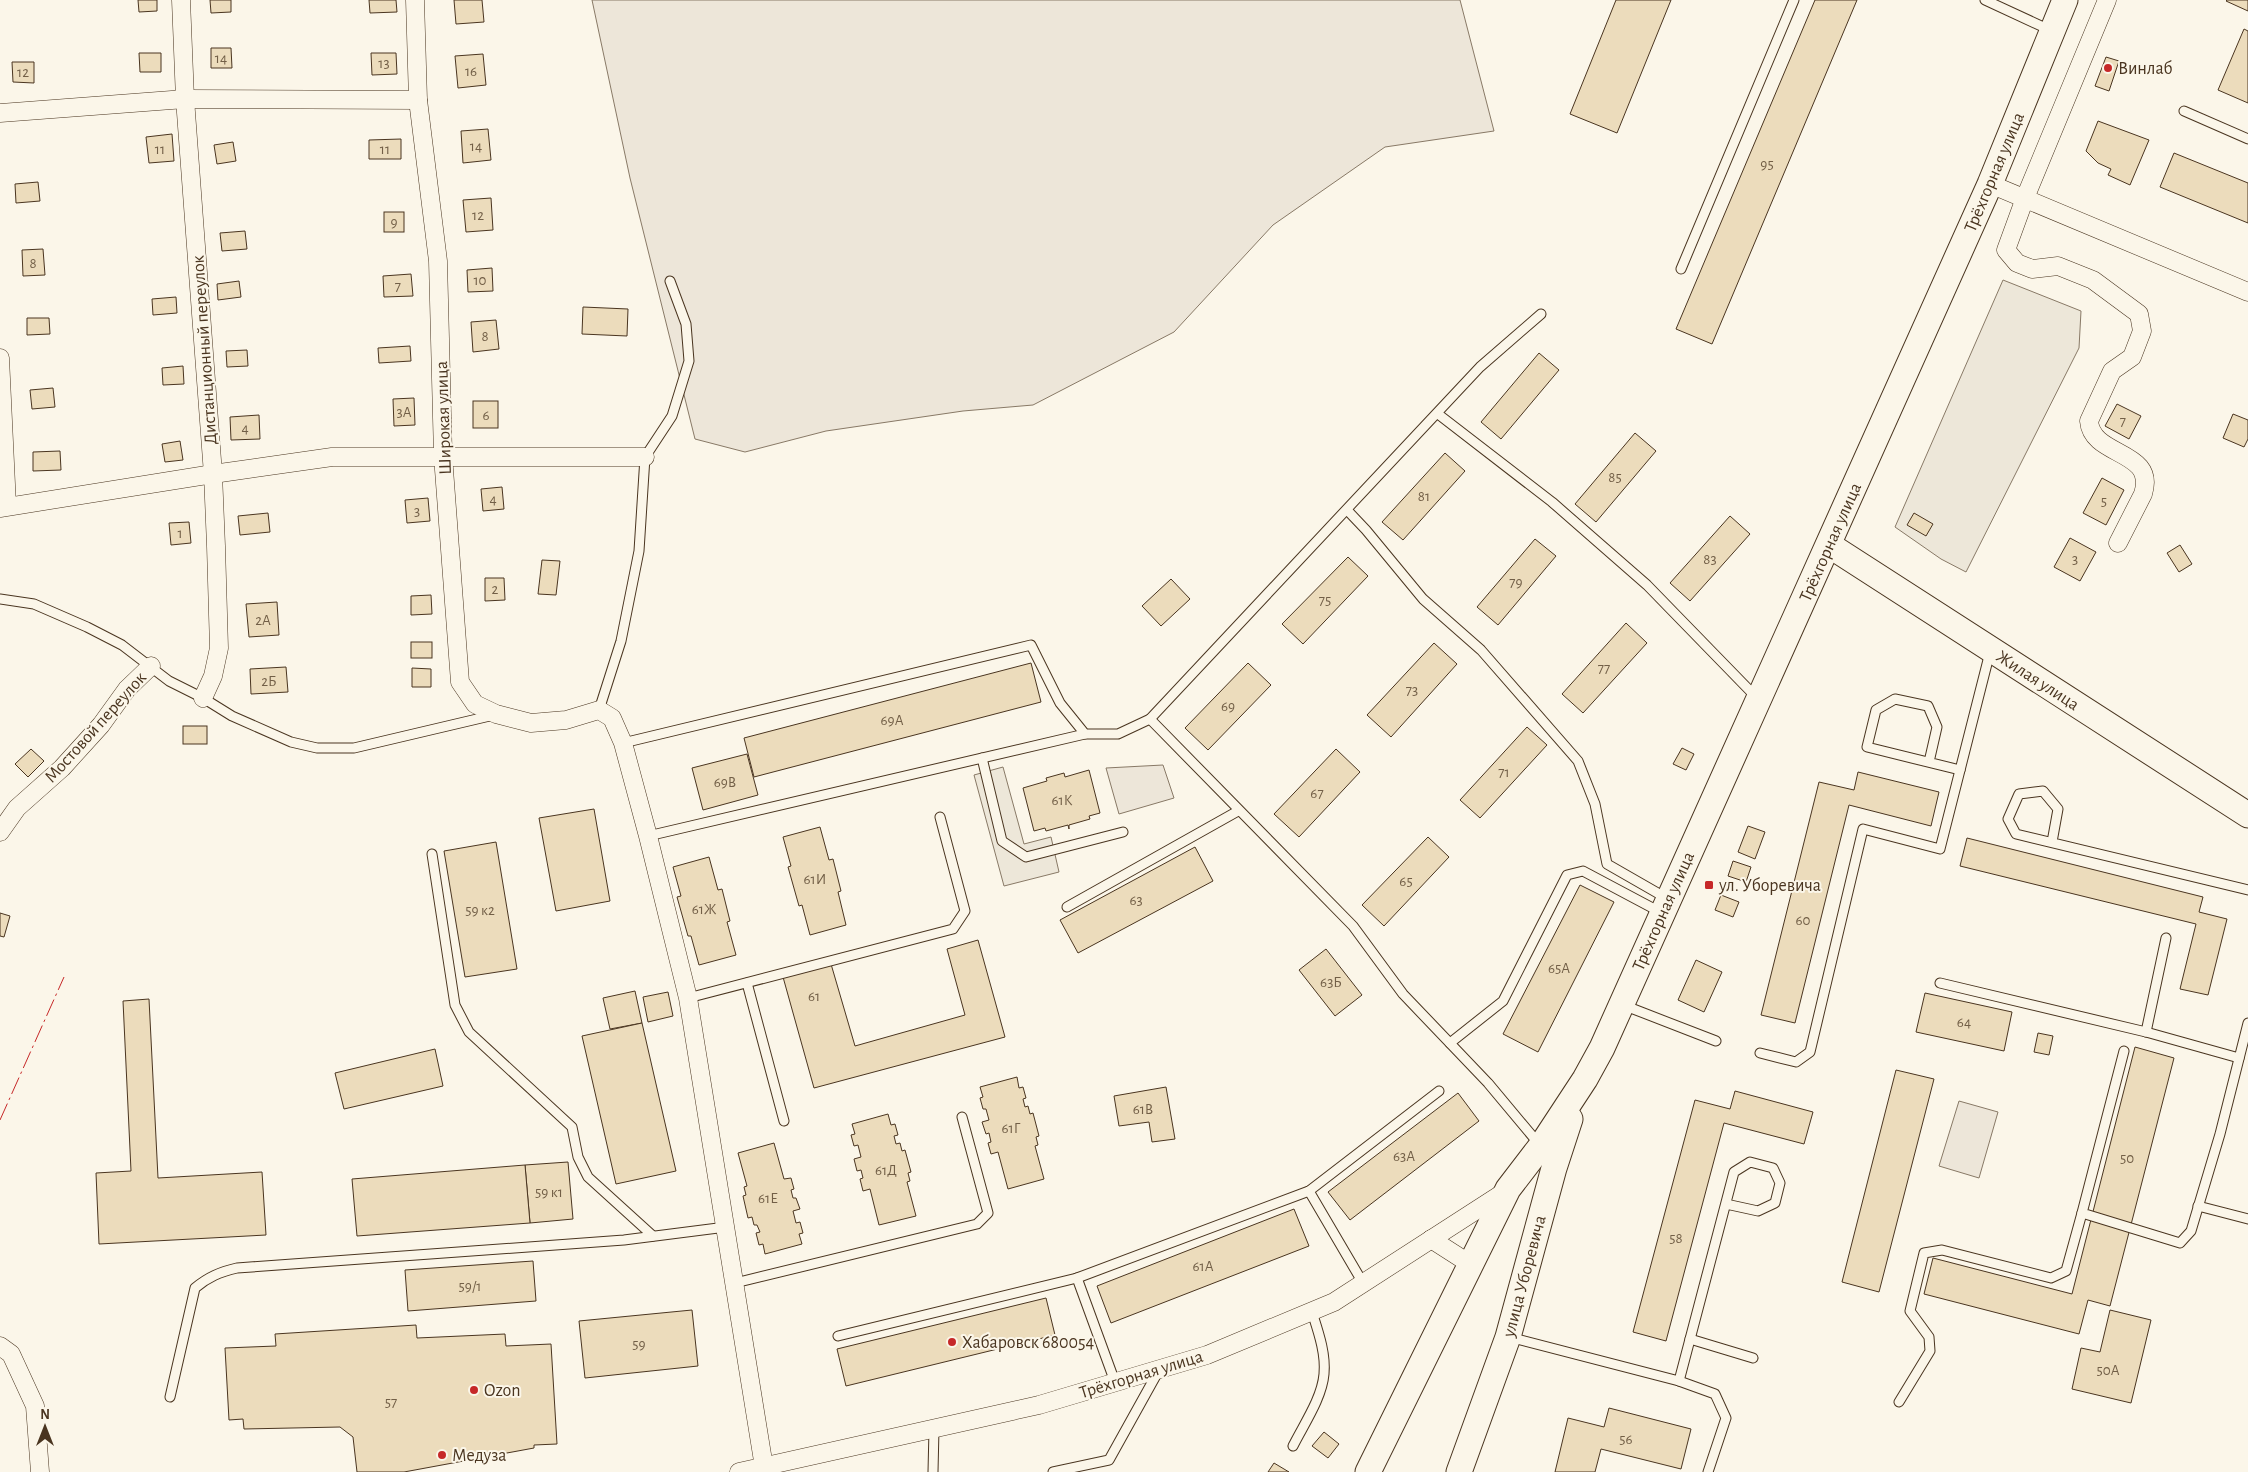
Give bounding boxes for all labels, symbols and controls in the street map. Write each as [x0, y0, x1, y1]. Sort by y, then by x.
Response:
house number: 14 [215, 51, 227, 66]
house number: 13 [378, 56, 390, 71]
place label: Винлаб [2118, 59, 2172, 78]
marker: Винлаб [2102, 62, 2114, 74]
house number: 16 [465, 64, 477, 79]
house number: 12 [17, 65, 29, 80]
street label: Трёхгорная улица [1962, 110, 2028, 235]
house number: 14 [470, 139, 482, 154]
house number: 11 [155, 142, 165, 157]
house number: 11 [380, 142, 390, 157]
house number: 95 [1760, 157, 1774, 172]
house number: 12 [472, 208, 484, 223]
house number: 9 [390, 215, 398, 230]
street label: Дистанционный переулок [189, 254, 221, 445]
house number: 8 [29, 256, 37, 271]
house number: 10 [473, 273, 487, 288]
house number: 7 [395, 279, 401, 294]
house number: 8 [481, 329, 489, 344]
street label: Широкая улица [433, 361, 455, 475]
house number: 3А [396, 405, 412, 420]
house number: 6 [482, 408, 490, 423]
house number: 7 [2120, 414, 2126, 429]
house number: 4 [241, 421, 249, 436]
house number: 85 [1608, 470, 1622, 485]
street label: Трёхгорная улица [1797, 480, 1865, 605]
house number: 81 [1418, 489, 1430, 504]
house number: 4 [489, 492, 497, 507]
house number: 5 [2101, 494, 2107, 509]
house number: 3 [414, 504, 420, 519]
house number: 1 [177, 526, 183, 541]
house number: 83 [1703, 552, 1717, 567]
house number: 3 [2072, 552, 2078, 567]
house number: 79 [1509, 575, 1523, 590]
house number: 2 [492, 582, 499, 597]
house number: 75 [1319, 593, 1331, 608]
house number: 2А [255, 613, 271, 628]
street label: Жилая улица [1993, 647, 2082, 714]
house number: 77 [1598, 661, 1610, 676]
street label: Мостовой переулок [41, 668, 150, 787]
house number: 2Б [261, 674, 277, 689]
house number: 73 [1406, 683, 1418, 698]
house number: 69 [1221, 699, 1235, 714]
house number: 69А [881, 713, 904, 728]
house number: 71 [1498, 765, 1510, 780]
house number: 69В [714, 775, 736, 790]
house number: 67 [1310, 786, 1324, 801]
house number: 61К [1052, 793, 1073, 808]
street label: Трёхгорная улица [1630, 849, 1698, 974]
house number: 61И [804, 872, 826, 887]
house number: 65 [1399, 874, 1413, 889]
place label: ул. Уборевича [1718, 876, 1821, 895]
marker: ул. Уборевича [1703, 879, 1715, 891]
house number: 63 [1129, 893, 1143, 908]
house number: 61Ж [692, 902, 717, 917]
house number: 59 к2 [465, 903, 495, 918]
house number: 60 [1796, 913, 1811, 928]
house number: 65А [1548, 961, 1570, 976]
house number: 63Б [1320, 975, 1342, 990]
house number: 61 [808, 989, 820, 1004]
house number: 64 [1957, 1015, 1971, 1030]
house number: 61В [1133, 1102, 1153, 1117]
house number: 61Г [1002, 1121, 1021, 1136]
house number: 63А [1393, 1149, 1415, 1164]
house number: 50 [2120, 1151, 2134, 1166]
house number: 61Д [875, 1163, 897, 1178]
house number: 59 к1 [535, 1185, 563, 1200]
house number: 61Е [758, 1191, 778, 1206]
street label: улица Уборевича [1499, 1213, 1550, 1340]
house number: 58 [1669, 1231, 1683, 1246]
house number: 61А [1192, 1259, 1214, 1274]
house number: 59/1 [459, 1279, 481, 1294]
place label: Хабаровск 680054 [962, 1333, 1095, 1352]
marker: Хабаровск 680054 [946, 1336, 958, 1348]
house number: 59 [632, 1337, 646, 1352]
street label: Трёхгорная улица [1077, 1348, 1205, 1402]
house number: 50А [2096, 1363, 2120, 1378]
place label: Ozon [484, 1382, 521, 1400]
marker: Ozon [468, 1384, 480, 1396]
house number: 57 [385, 1395, 397, 1410]
north arrow [20, 1402, 70, 1452]
text: N [40, 1408, 50, 1422]
house number: 56 [1619, 1432, 1633, 1447]
place label: Медуза [452, 1447, 507, 1465]
marker: Медуза [436, 1449, 448, 1461]

